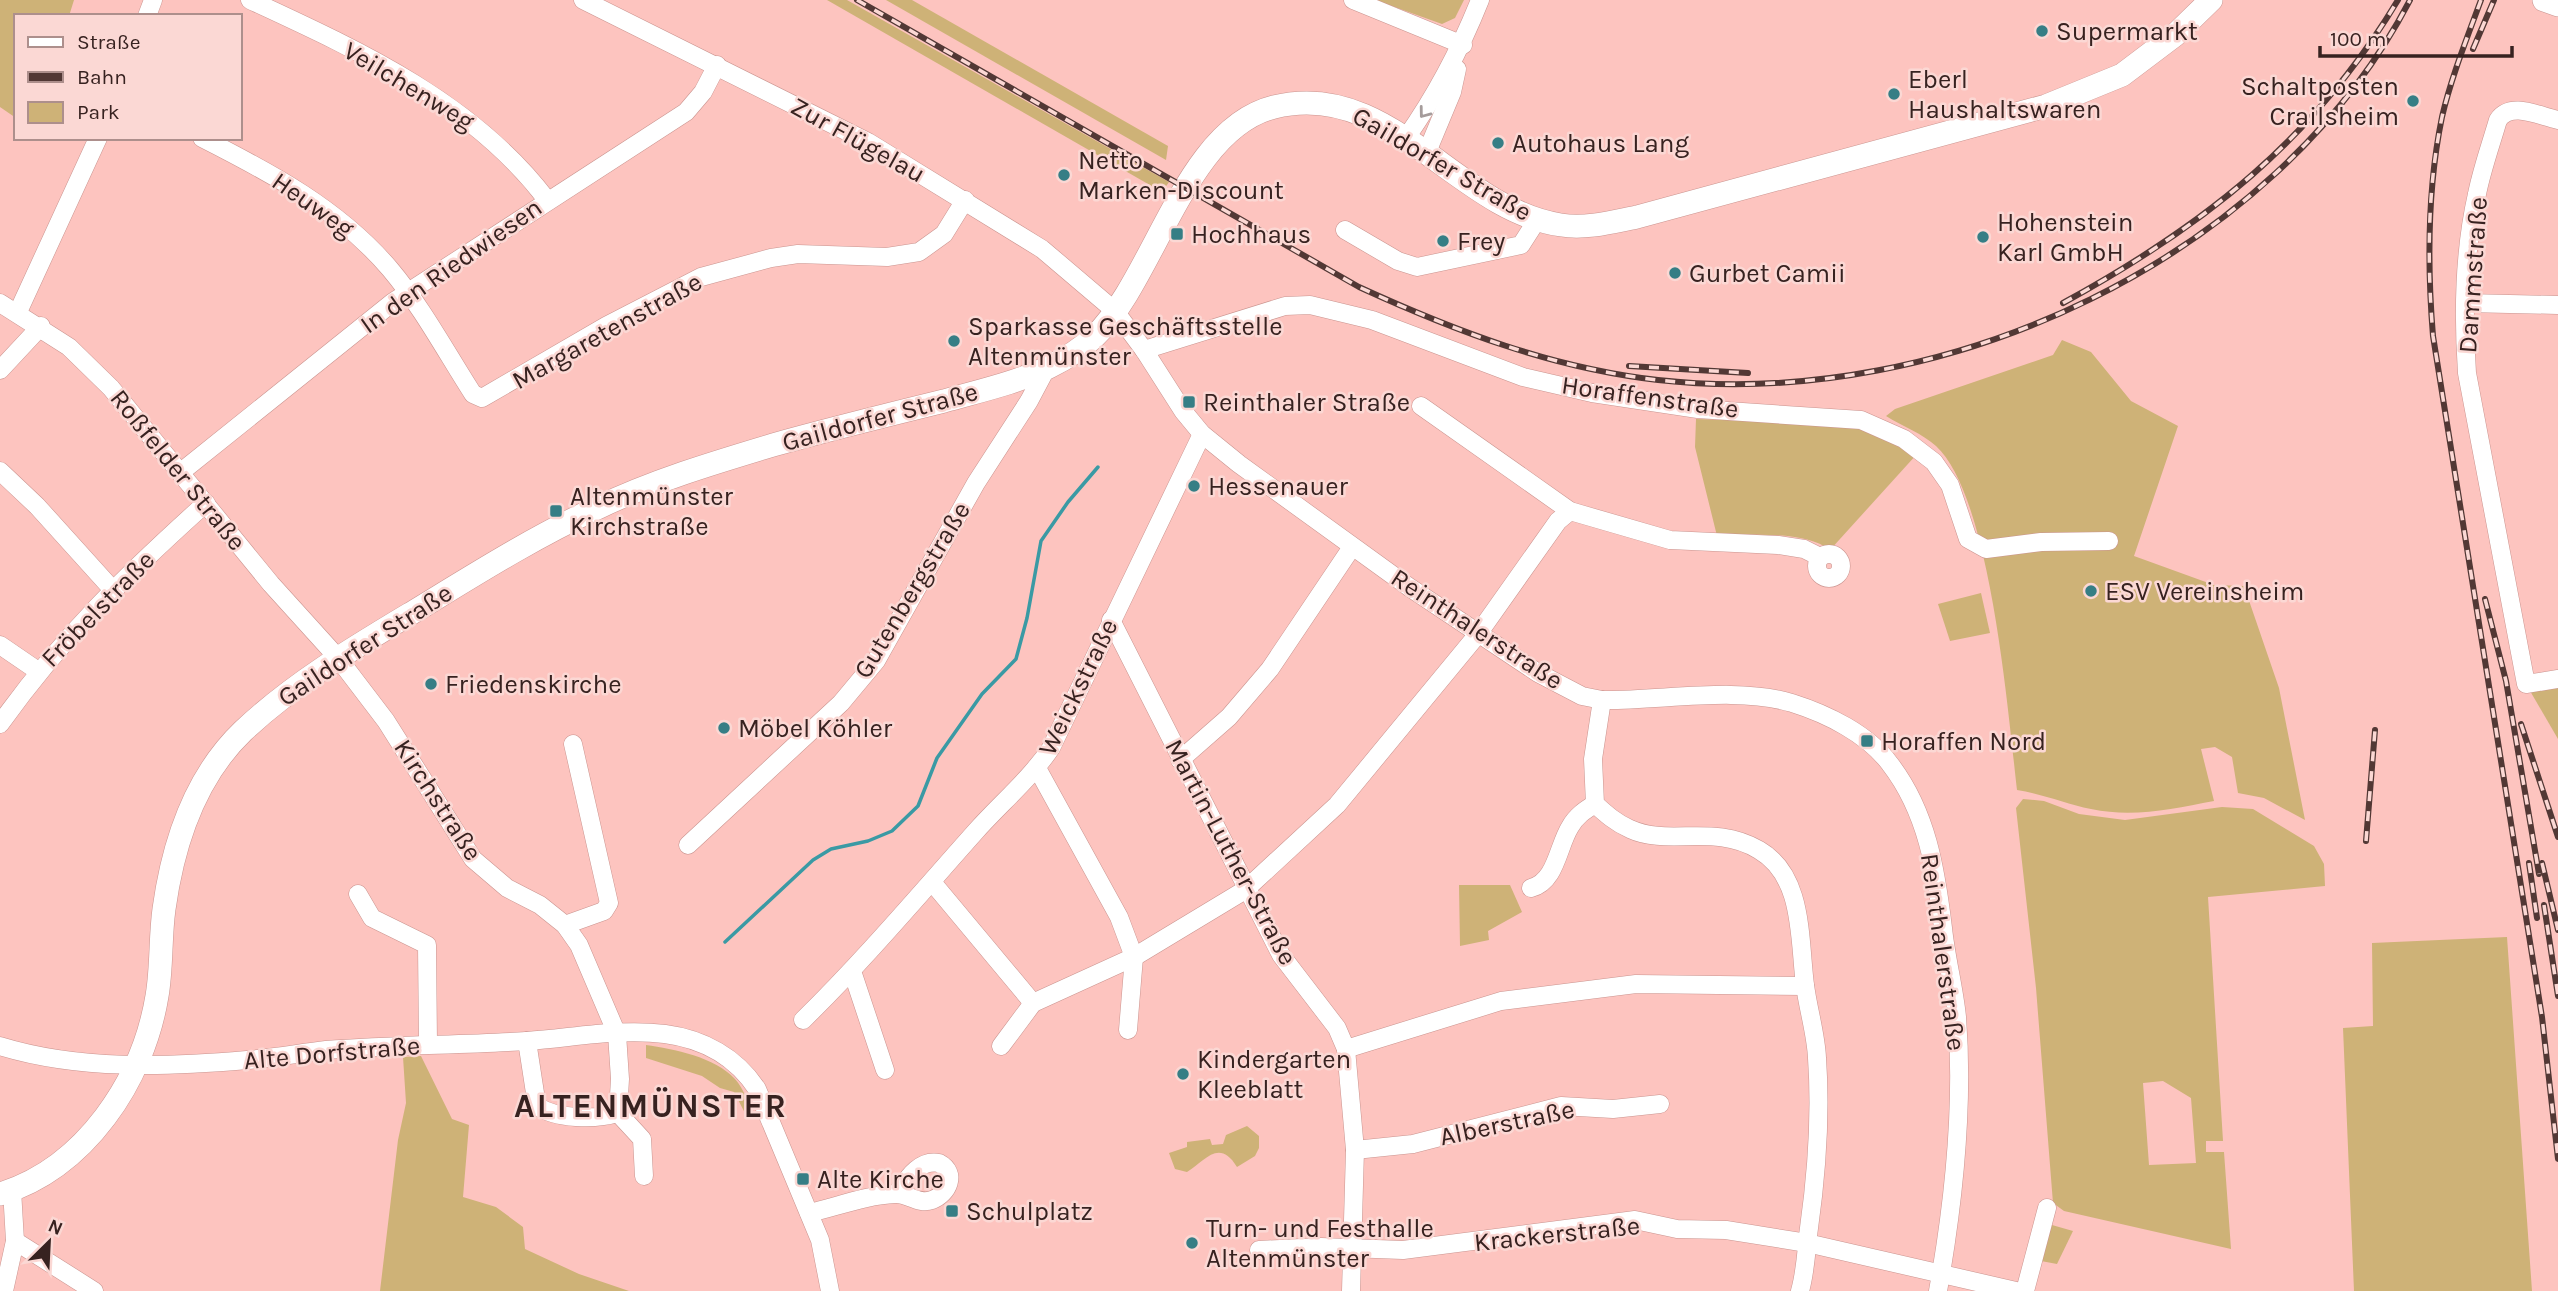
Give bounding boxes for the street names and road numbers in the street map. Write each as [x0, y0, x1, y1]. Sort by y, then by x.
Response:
street label: Veilchenweg [338, 35, 480, 137]
street label: Zur Flügelau [785, 90, 931, 190]
street label: Gaildorfer Straße [1347, 100, 1537, 228]
street label: Heuweg [266, 166, 360, 245]
street label: In den Riedwiesen [354, 192, 548, 340]
street label: Dammstraße [2452, 196, 2494, 354]
street label: Margaretenstraße [507, 266, 707, 396]
street label: Horaffenstraße [1559, 369, 1741, 425]
street label: Gaildorfer Straße [779, 376, 981, 458]
street label: Roßfelder Straße [104, 383, 252, 557]
street label: Gutenbergstraße [847, 496, 977, 684]
street label: Fröbelstraße [35, 544, 161, 674]
street label: Reinthalerstraße [1385, 562, 1569, 696]
street label: Gaildorfer Straße [272, 577, 458, 713]
street label: Weickstraße [1032, 614, 1124, 760]
street label: Kirchstraße [387, 733, 489, 867]
street label: Martin-Luther-Straße [1158, 734, 1304, 970]
street label: Reinthalerstraße [1914, 851, 1972, 1053]
street label: Alte Dorfstraße [242, 1030, 422, 1076]
street label: Alberstraße [1437, 1094, 1577, 1152]
street label: Krackerstraße [1472, 1210, 1642, 1258]

